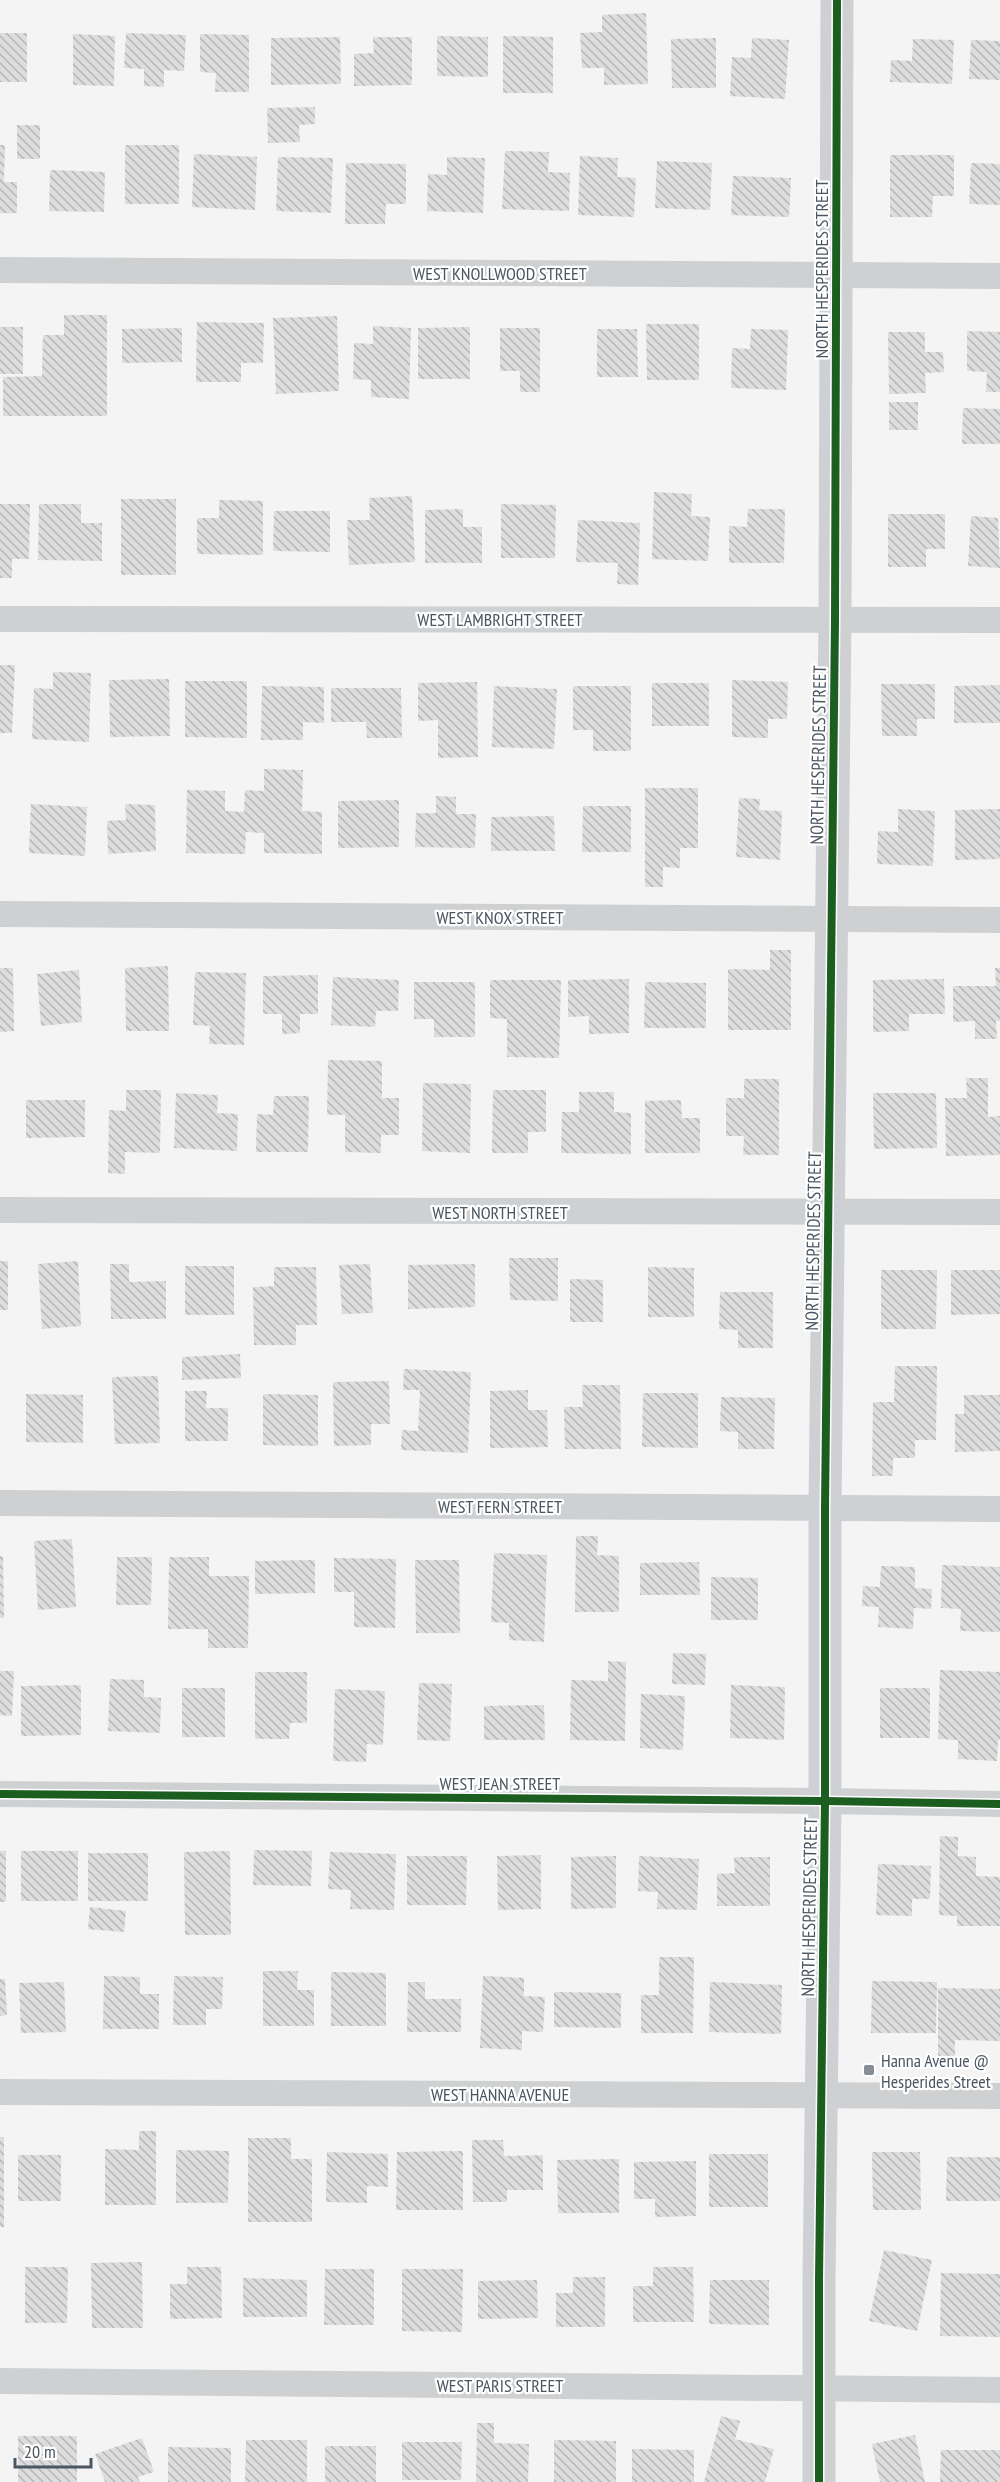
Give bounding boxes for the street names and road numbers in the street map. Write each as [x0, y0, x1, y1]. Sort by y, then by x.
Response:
street label: NORTH HESPERIDES STREET [810, 179, 833, 359]
street label: WEST KNOLLWOOD STREET [413, 262, 587, 285]
street label: WEST LAMBRIGHT STREET [417, 608, 583, 631]
street label: NORTH HESPERIDES STREET [805, 665, 831, 845]
street label: WEST KNOX STREET [436, 906, 564, 929]
street label: NORTH HESPERIDES STREET [800, 1151, 826, 1331]
street label: WEST NORTH STREET [432, 1201, 568, 1224]
street label: WEST FERN STREET [438, 1495, 562, 1518]
street label: WEST JEAN STREET [440, 1772, 560, 1795]
street label: NORTH HESPERIDES STREET [796, 1817, 822, 1997]
street label: WEST HANNA AVENUE [431, 2083, 569, 2106]
street label: WEST PARIS STREET [437, 2374, 563, 2397]

